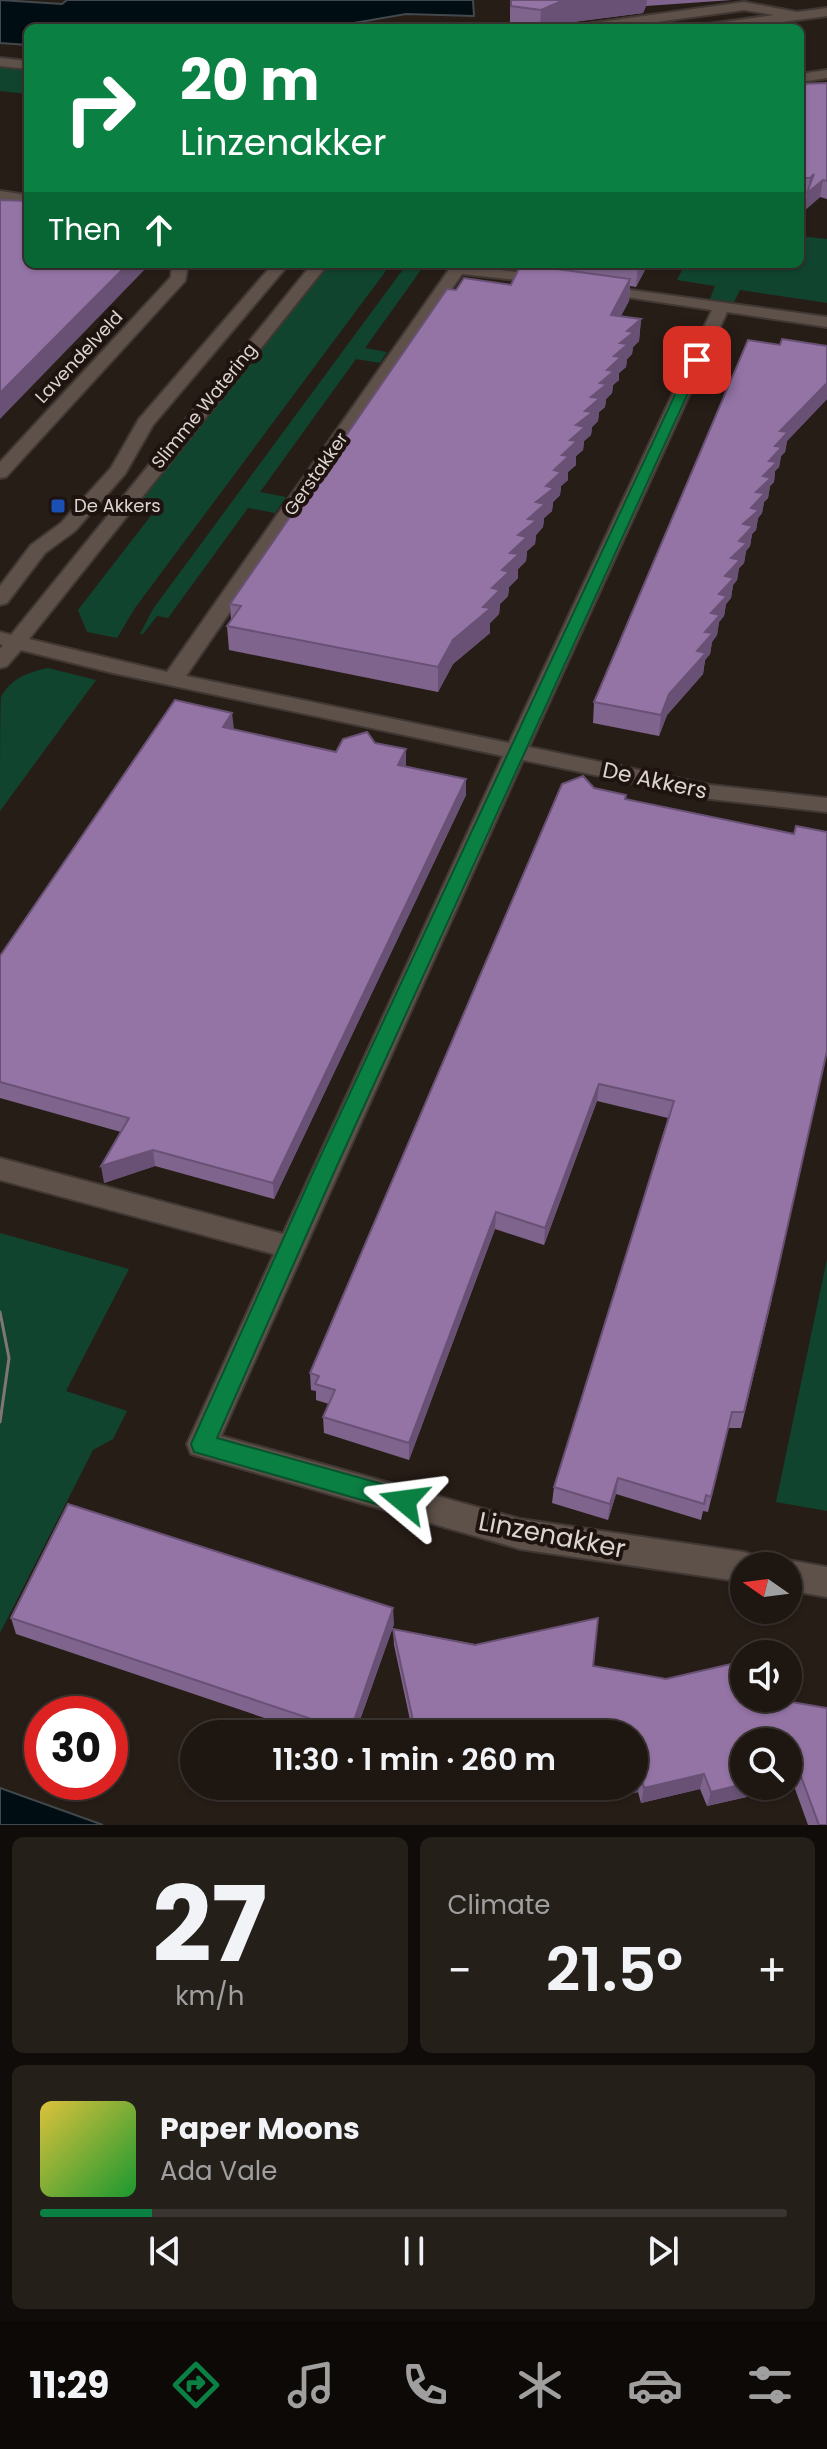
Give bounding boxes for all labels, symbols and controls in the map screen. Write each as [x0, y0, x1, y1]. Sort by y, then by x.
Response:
text: 20 m [180, 41, 320, 120]
icon: right [48, 56, 152, 160]
text: Linzenakker [180, 117, 386, 168]
text: Then [48, 208, 121, 251]
icon: ahead [137, 208, 181, 252]
street label: Lavendelveld [29, 305, 128, 408]
pin [663, 326, 731, 394]
street label: Slimme Watering [145, 338, 262, 474]
icon: arrive [675, 338, 719, 382]
street label: Gerstakker [278, 427, 354, 520]
place label: De Akkers [74, 493, 161, 518]
marker: De Akkers [49, 497, 67, 515]
street label: De Akkers [600, 754, 710, 807]
position arrow [362, 1459, 446, 1543]
street label: Linzenakker [475, 1503, 629, 1567]
north arrow [730, 1552, 802, 1624]
map controls [730, 1552, 802, 1800]
button: sound [730, 1640, 802, 1712]
speed limit sign: 30 [24, 1696, 128, 1800]
button: search [730, 1728, 802, 1800]
text: 11:30 · 1 min · 260 m [272, 1738, 556, 1781]
text: 27 [152, 1852, 267, 1997]
text: Climate [448, 1887, 550, 1923]
text: 21.5° [546, 1928, 683, 2012]
text: − [448, 1940, 472, 2001]
text: + [757, 1940, 787, 2001]
text: km/h [175, 1978, 244, 2014]
text: Paper Moons [160, 2107, 360, 2150]
text: Ada Vale [160, 2153, 277, 2189]
icon: previous [143, 2229, 187, 2273]
icon: pause [392, 2229, 436, 2273]
icon: next [641, 2229, 685, 2273]
icon: directions [168, 2357, 224, 2413]
icon: music [283, 2357, 339, 2413]
icon: phone [397, 2357, 453, 2413]
icon: climate [512, 2357, 568, 2413]
icon: car [627, 2357, 683, 2413]
icon: filters [742, 2357, 798, 2413]
text: 11:29 [29, 2360, 109, 2411]

